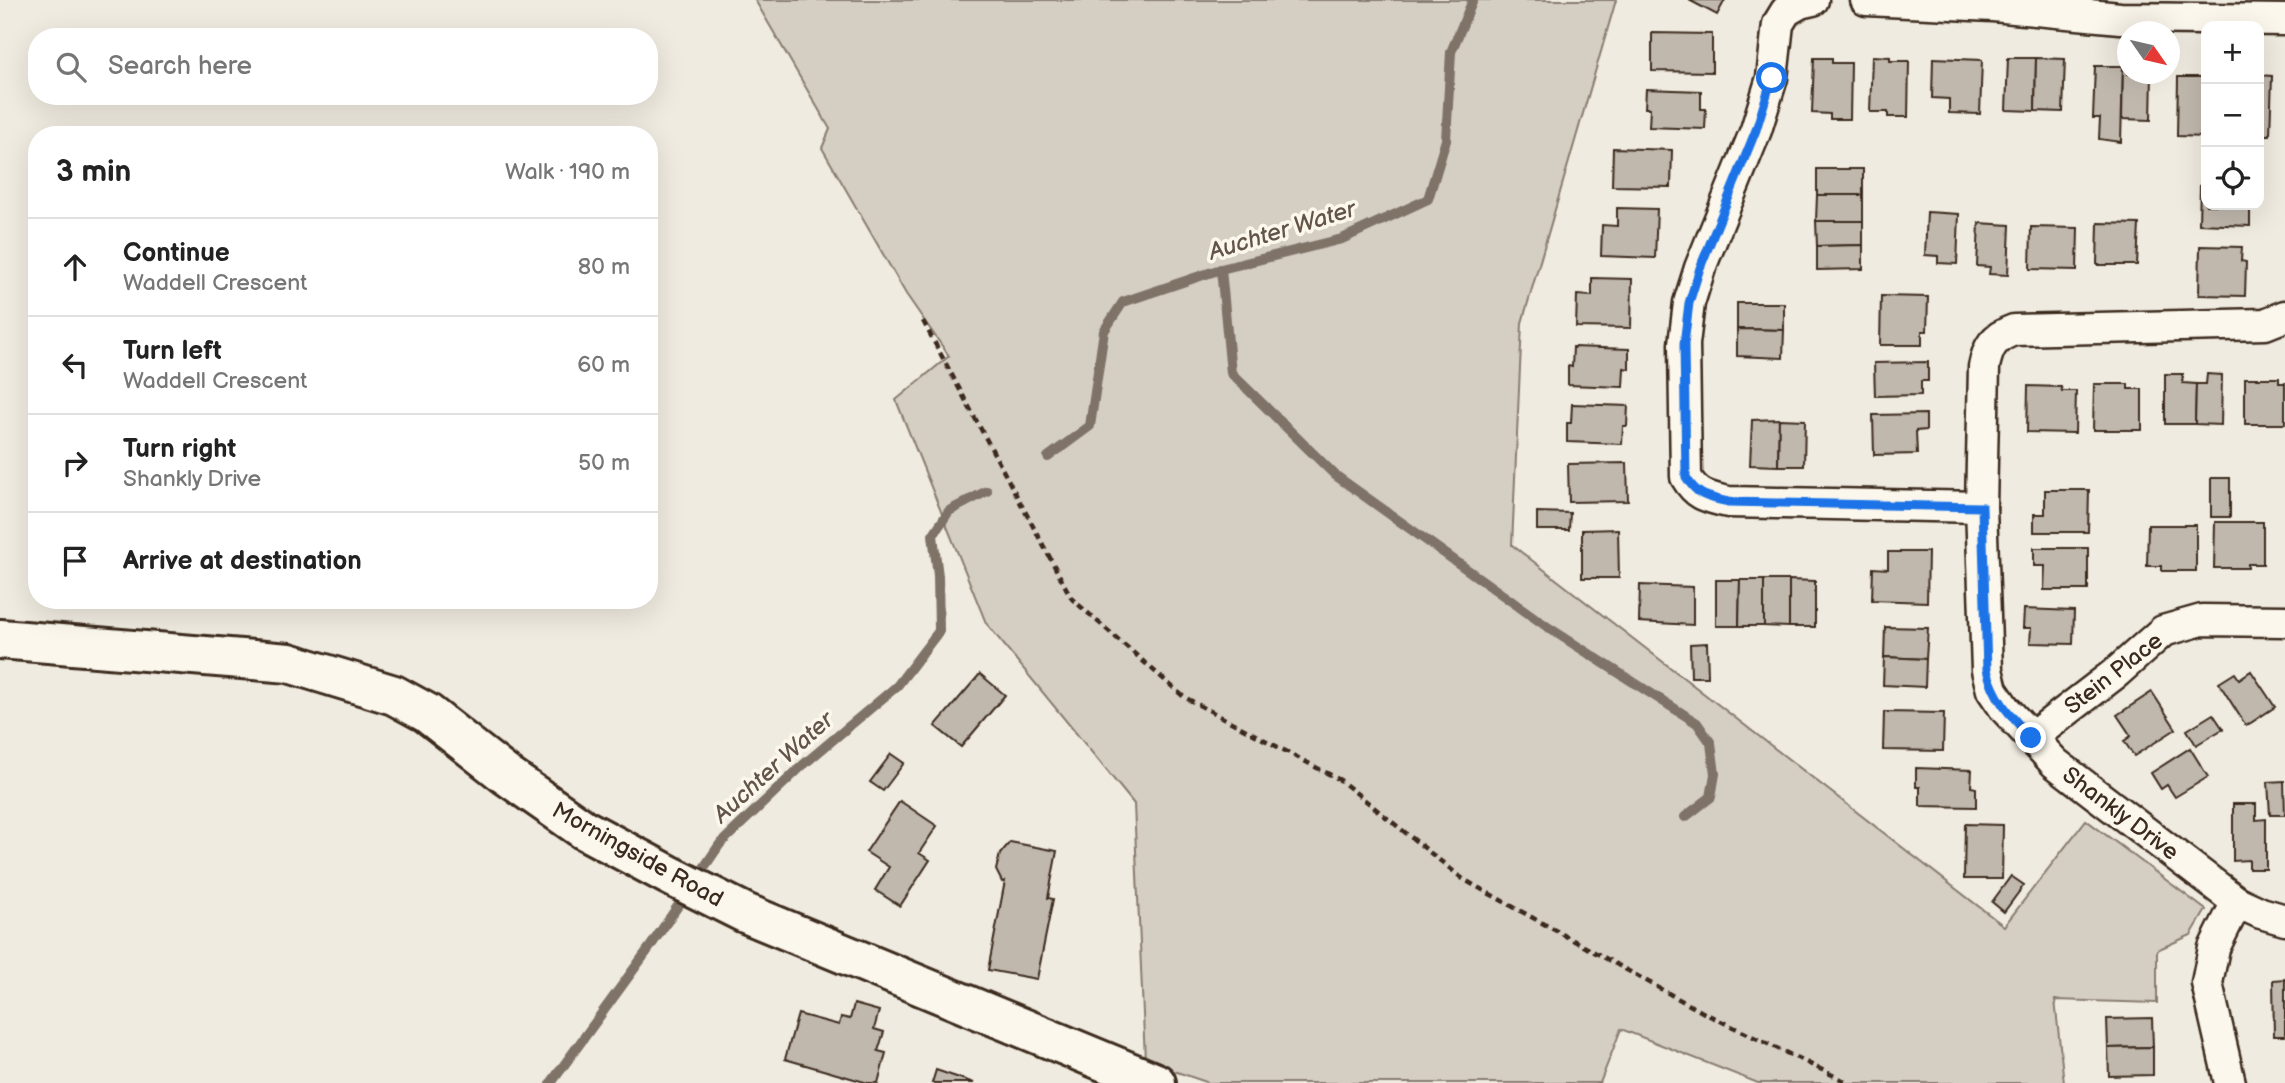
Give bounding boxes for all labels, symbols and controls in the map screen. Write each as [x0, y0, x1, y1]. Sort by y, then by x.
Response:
north arrow [2117, 21, 2180, 84]
map controls [2201, 21, 2264, 210]
button: + [2201, 21, 2264, 84]
search box [28, 28, 658, 105]
icon: search [52, 48, 90, 86]
text: Search here [108, 51, 252, 82]
route start [1756, 62, 1787, 93]
button: − [2201, 84, 2264, 147]
button: locate [2201, 147, 2264, 210]
text: 3 min [56, 154, 131, 190]
text: Walk · 190 m [505, 158, 630, 186]
water label: Auchter Water [1204, 194, 1361, 267]
text: Continue [123, 238, 230, 269]
icon: ahead [56, 248, 94, 286]
text: 80 m [578, 253, 630, 281]
text: Waddell Crescent [123, 269, 307, 297]
text: Turn left [123, 336, 222, 367]
icon: left [56, 346, 94, 384]
text: 60 m [577, 351, 630, 379]
text: Waddell Crescent [123, 367, 307, 395]
text: Turn right [123, 434, 236, 465]
icon: right [56, 444, 94, 482]
text: 50 m [578, 449, 630, 477]
text: Shankly Drive [123, 465, 261, 493]
icon: arrive [56, 542, 94, 580]
text: Arrive at destination [123, 546, 362, 577]
street label: Stein Place [2059, 627, 2168, 721]
water label: Auchter Water [706, 704, 841, 830]
route end [2015, 722, 2046, 753]
street label: Shankly Drive [2057, 761, 2184, 867]
street label: Morningside Road [547, 796, 728, 913]

